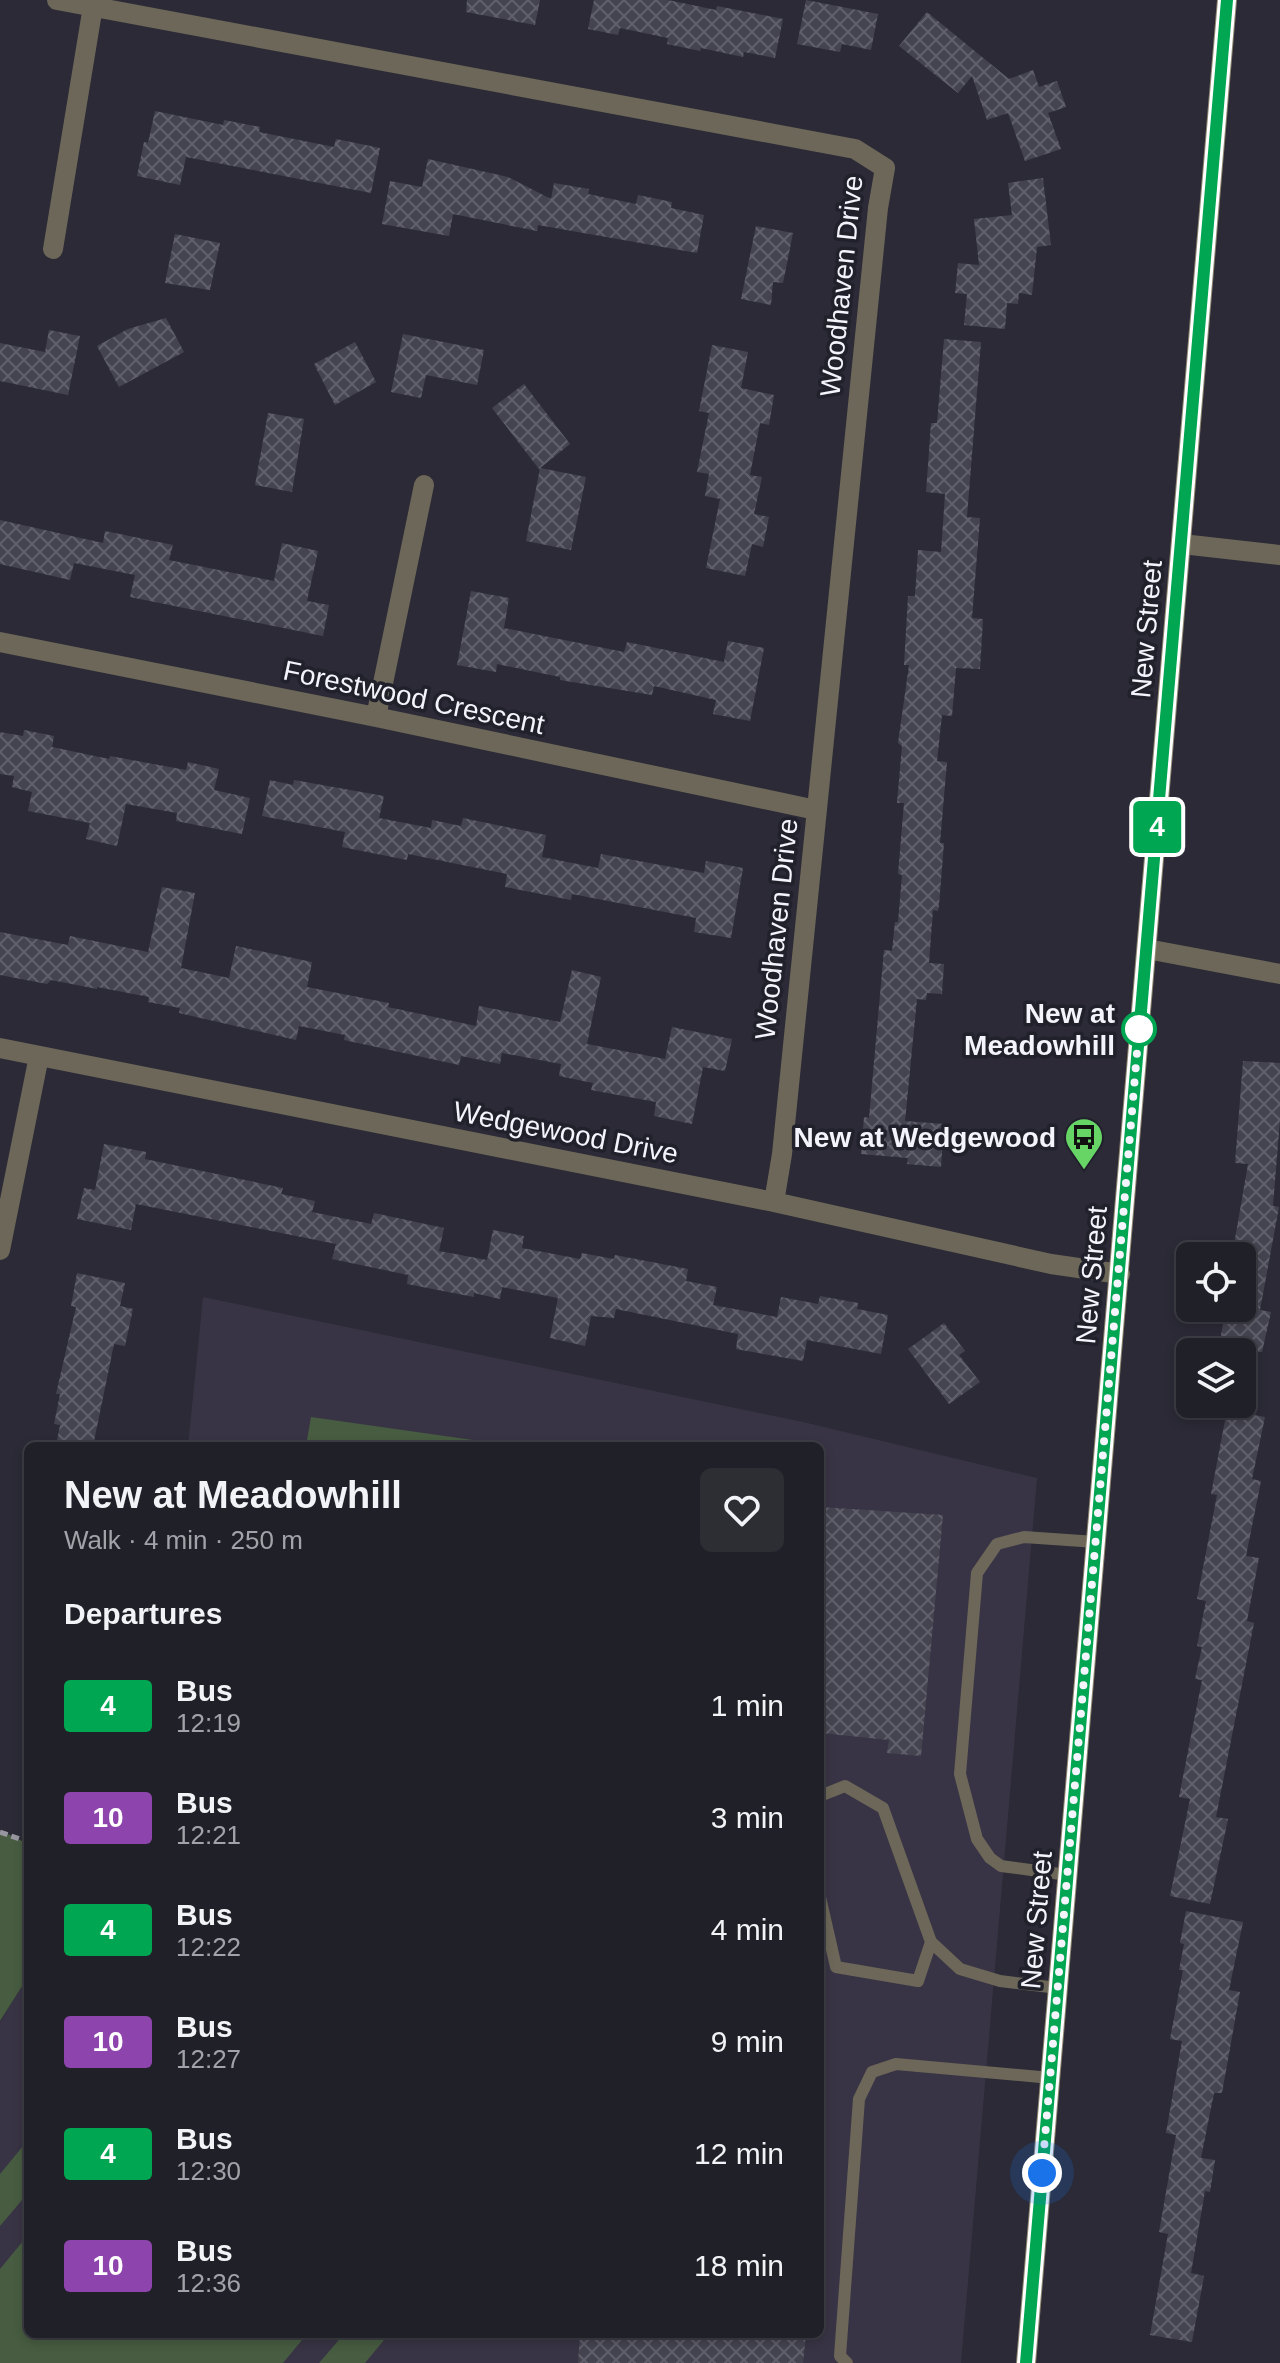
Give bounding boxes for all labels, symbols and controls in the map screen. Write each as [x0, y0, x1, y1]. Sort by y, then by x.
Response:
street label: Woodhaven Drive [814, 174, 869, 398]
street label: New Street [1125, 558, 1168, 699]
street label: Forestwood Crescent [281, 655, 547, 740]
line badge: 4 [1131, 801, 1183, 853]
text: 4 [1149, 811, 1165, 842]
street label: Woodhaven Drive [749, 817, 804, 1041]
place label: New at Meadowhill [964, 998, 1115, 1061]
marker: New at Meadowhill [1122, 1012, 1156, 1046]
street label: Wedgewood Drive [451, 1095, 681, 1169]
bus stop icon: New at Wedgewood [1063, 1116, 1105, 1171]
place label: New at Wedgewood [794, 1122, 1056, 1153]
street label: New Street [1070, 1204, 1113, 1345]
map controls [1176, 1242, 1256, 1418]
button: locate [1176, 1242, 1256, 1322]
button: layers [1176, 1338, 1256, 1418]
button: heart [700, 1468, 784, 1552]
text: New at Meadowhill [64, 1474, 402, 1516]
text: Walk · 4 min · 250 m [64, 1525, 303, 1555]
text: Departures [64, 1597, 222, 1630]
text: Bus [176, 1674, 233, 1707]
text: 1 min [711, 1689, 784, 1722]
text: 4 [100, 1690, 116, 1721]
text: 12:19 [176, 1708, 241, 1738]
text: Bus [176, 1786, 233, 1819]
text: 3 min [711, 1801, 784, 1834]
text: 10 [92, 1802, 124, 1833]
text: 12:21 [176, 1820, 241, 1850]
street label: New Street [1015, 1849, 1058, 1990]
text: Bus [176, 1898, 233, 1931]
text: 4 min [711, 1913, 784, 1946]
text: 4 [100, 1914, 116, 1945]
text: 12:22 [176, 1932, 241, 1962]
text: Bus [176, 2010, 233, 2043]
text: 9 min [711, 2025, 784, 2058]
text: 10 [92, 2026, 124, 2057]
text: 12:27 [176, 2044, 241, 2074]
text: Bus [176, 2122, 233, 2155]
text: 12 min [694, 2137, 784, 2170]
text: 4 [100, 2138, 116, 2169]
your location [1022, 2153, 1062, 2193]
text: 12:30 [176, 2156, 241, 2186]
text: Bus [176, 2234, 233, 2267]
text: 18 min [694, 2249, 784, 2282]
text: 10 [92, 2250, 124, 2281]
text: 12:36 [176, 2268, 241, 2298]

